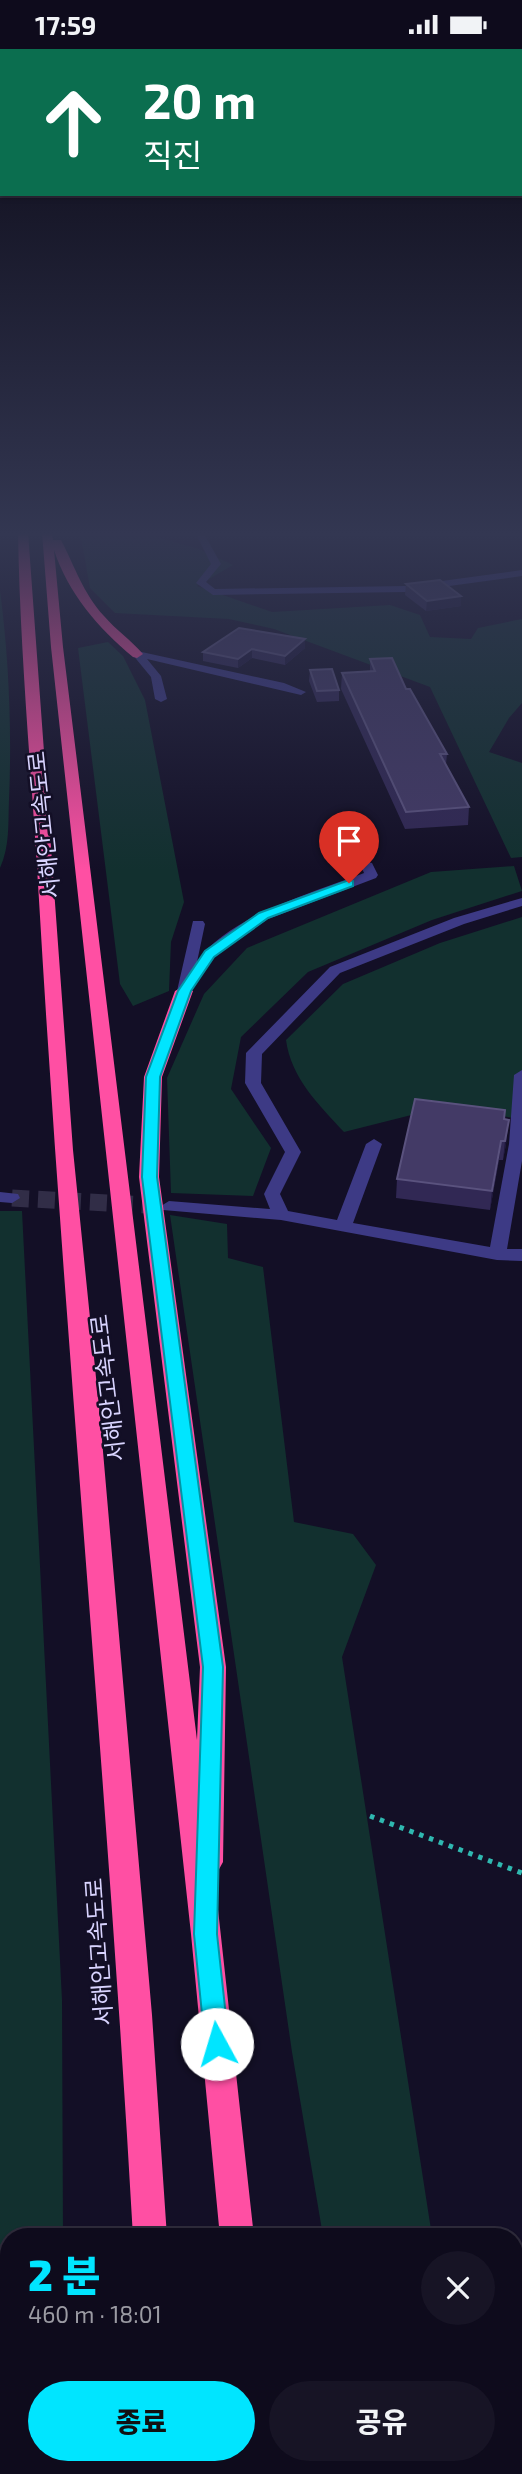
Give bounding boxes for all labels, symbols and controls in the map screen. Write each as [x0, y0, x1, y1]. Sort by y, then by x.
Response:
text: 17:59 [35, 9, 96, 40]
text: 20 m [143, 70, 256, 129]
icon: ahead [28, 77, 119, 168]
text: 직진 [143, 135, 202, 173]
street label: 서해안고속도로 [21, 750, 65, 900]
pin [319, 811, 379, 883]
icon: arrive [330, 822, 368, 860]
street label: 서해안고속도로 [84, 1313, 130, 1463]
street label: 서해안고속도로 [79, 1877, 117, 2027]
position arrow [180, 2007, 254, 2081]
text: 2 분 [28, 2249, 100, 2299]
button: close [421, 2251, 495, 2325]
text: 460 m · 18:01 [28, 2300, 162, 2328]
button: 종료 [28, 2381, 255, 2461]
button: 공유 [269, 2381, 495, 2461]

